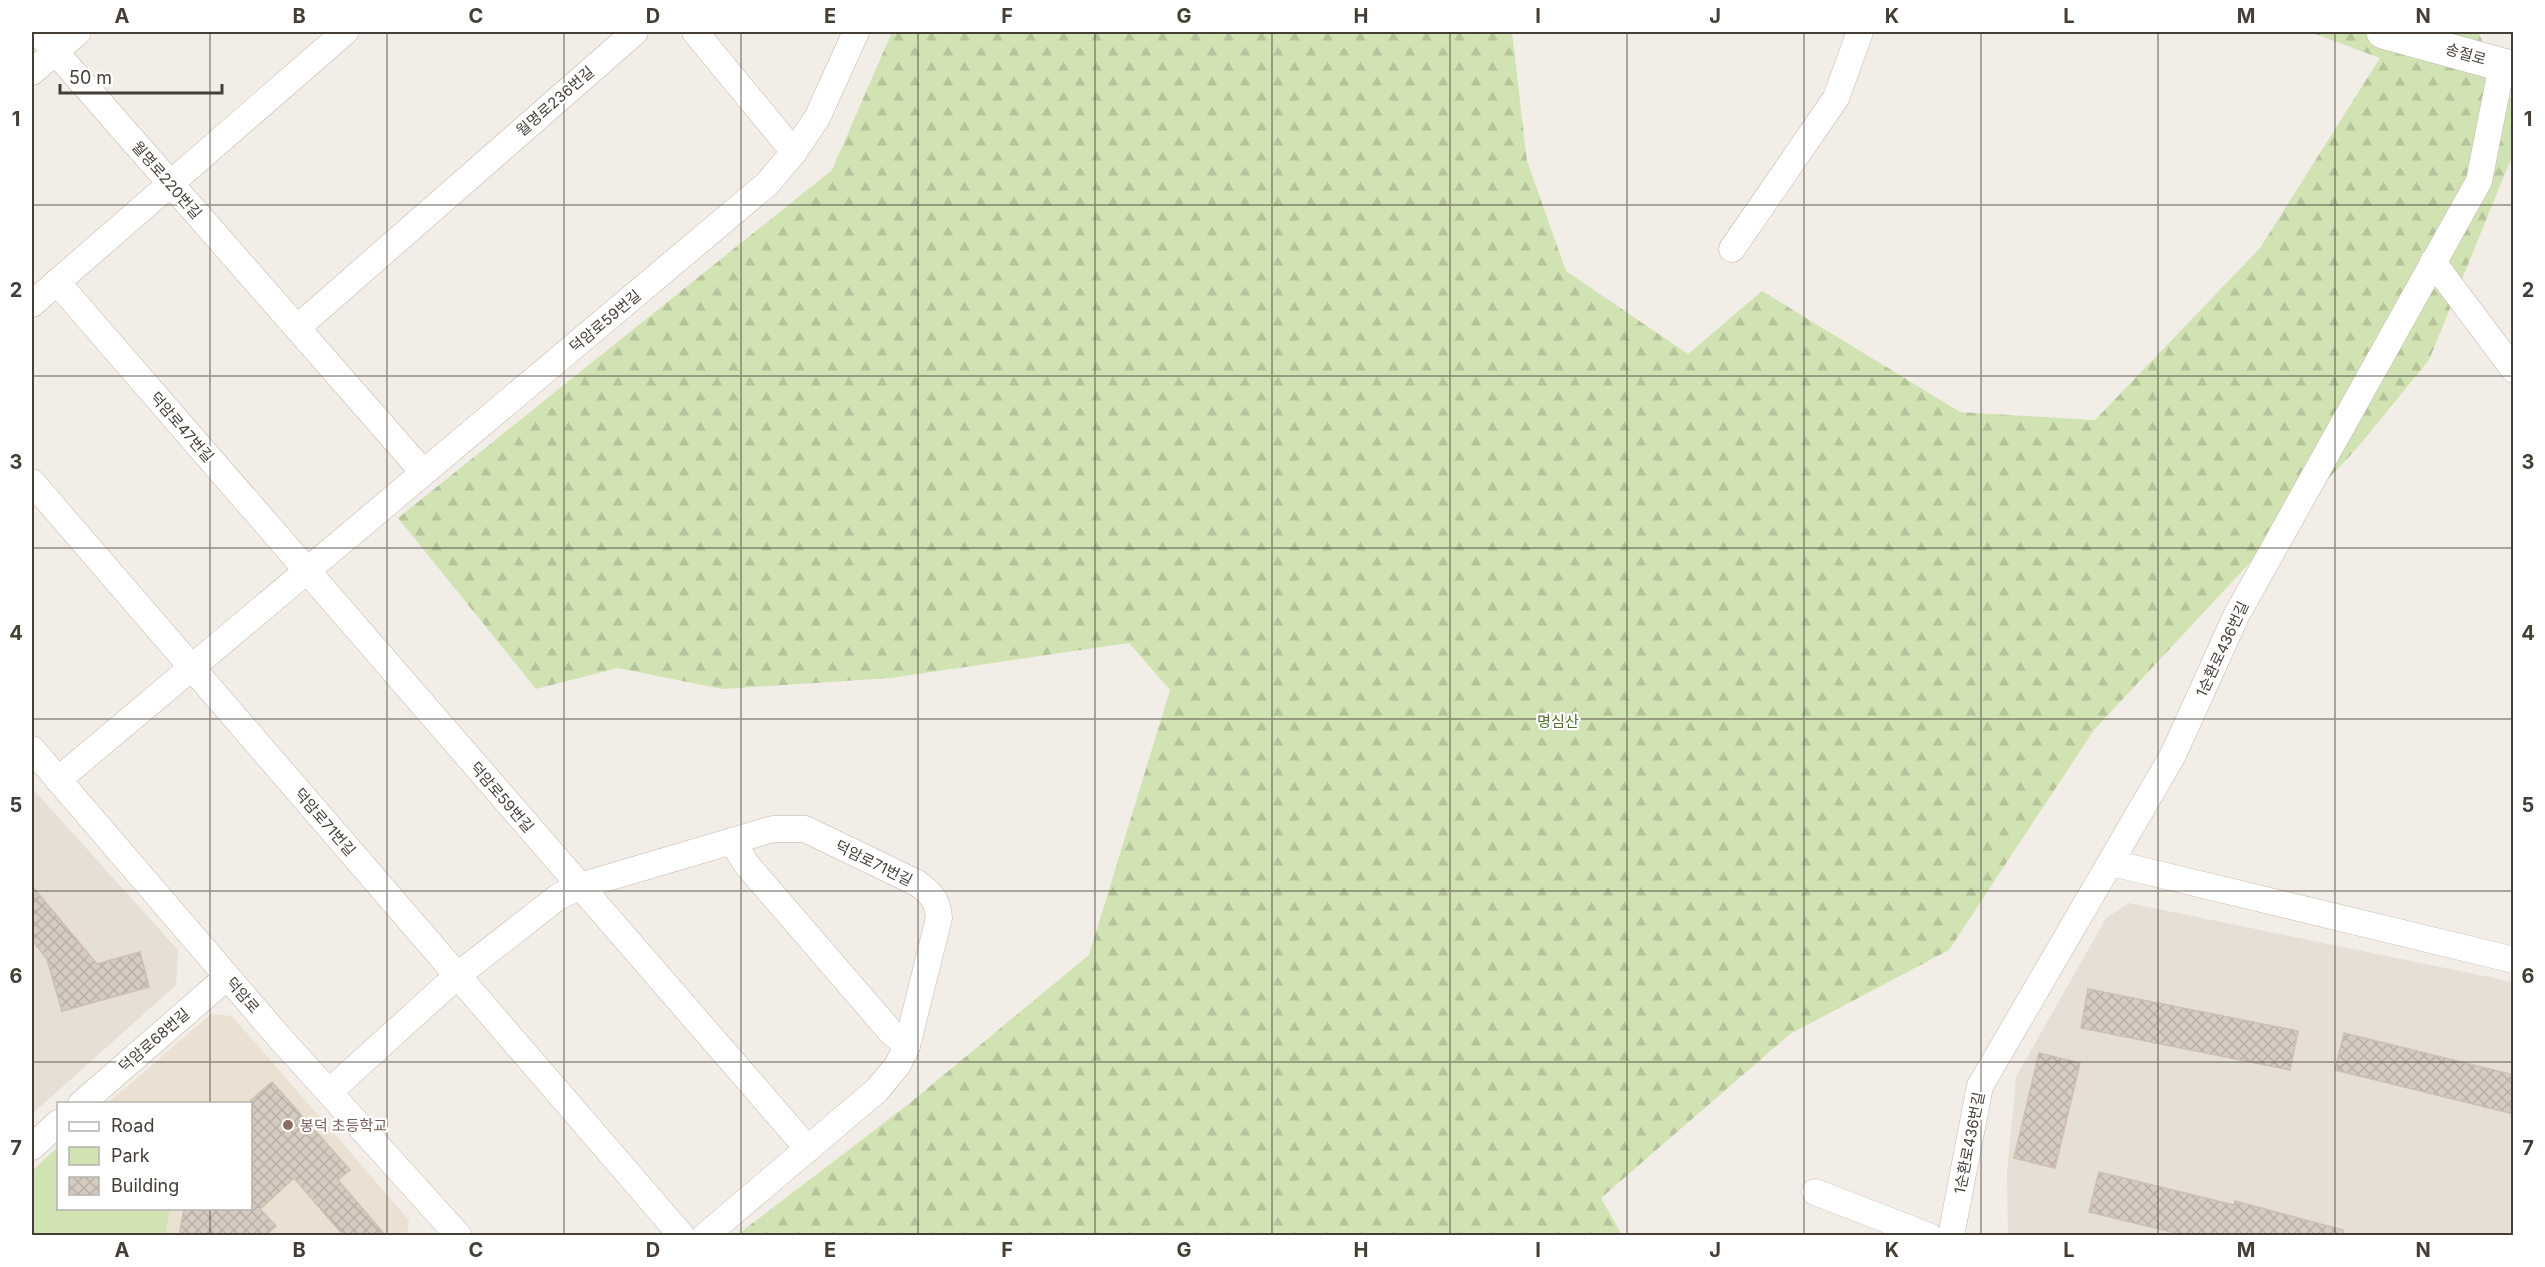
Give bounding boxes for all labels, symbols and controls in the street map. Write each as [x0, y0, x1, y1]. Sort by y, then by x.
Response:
text: A [115, 4, 130, 28]
text: B [292, 4, 306, 28]
text: C [469, 4, 483, 28]
text: D [646, 4, 660, 28]
text: E [824, 4, 836, 28]
text: F [1001, 4, 1013, 28]
text: G [1176, 4, 1192, 28]
text: H [1354, 4, 1368, 28]
text: I [1535, 4, 1541, 28]
text: J [1709, 4, 1721, 28]
text: K [1885, 4, 1899, 28]
text: L [2063, 4, 2075, 28]
text: M [2237, 4, 2255, 28]
text: N [2415, 4, 2431, 28]
street label: 송절로 [2443, 39, 2489, 69]
scale bar [60, 57, 222, 95]
street label: 월명로236번길 [512, 62, 598, 140]
text: 50 m [69, 67, 112, 88]
text: 1 [12, 107, 20, 131]
text: 1 [2524, 107, 2532, 131]
street label: 월명로220번길 [128, 137, 206, 223]
text: 2 [10, 278, 22, 302]
text: 2 [2522, 278, 2534, 302]
street label: 덕암로59번길 [565, 286, 645, 356]
street label: 덕암로47번길 [146, 388, 218, 466]
text: 3 [10, 450, 22, 474]
text: 3 [2522, 450, 2534, 474]
street label: 1순환로436번길 [2192, 598, 2252, 700]
text: 4 [9, 621, 23, 645]
text: 4 [2521, 621, 2535, 645]
park label: 명심산 [1537, 712, 1579, 731]
street label: 덕암로59번길 [466, 758, 538, 836]
street label: 덕암로71번길 [290, 784, 360, 860]
text: 5 [10, 793, 22, 817]
text: 5 [2522, 793, 2534, 817]
street label: 덕암로71번길 [832, 836, 916, 890]
text: 6 [10, 964, 23, 988]
text: 6 [2522, 964, 2535, 988]
street label: 덕암로 [222, 973, 264, 1017]
street label: 덕암로68번길 [115, 1004, 193, 1076]
street label: 1순환로436번길 [1950, 1090, 1988, 1196]
legend [57, 1102, 252, 1210]
text: Road [111, 1115, 154, 1136]
place label: 봉덕 초등학교 [300, 1116, 387, 1135]
marker: 봉덕 초등학교 [281, 1118, 295, 1132]
text: 7 [10, 1136, 22, 1160]
text: 7 [2522, 1136, 2534, 1160]
text: Park [111, 1145, 150, 1166]
text: Building [111, 1175, 179, 1196]
text: A [115, 1238, 130, 1262]
text: B [292, 1238, 306, 1262]
text: C [469, 1238, 483, 1262]
text: D [646, 1238, 660, 1262]
text: E [824, 1238, 836, 1262]
text: F [1001, 1238, 1013, 1262]
text: G [1176, 1238, 1192, 1262]
text: H [1354, 1238, 1368, 1262]
text: I [1535, 1238, 1541, 1262]
text: J [1709, 1238, 1721, 1262]
text: K [1885, 1238, 1899, 1262]
text: L [2063, 1238, 2075, 1262]
text: M [2237, 1238, 2255, 1262]
text: N [2415, 1238, 2431, 1262]

